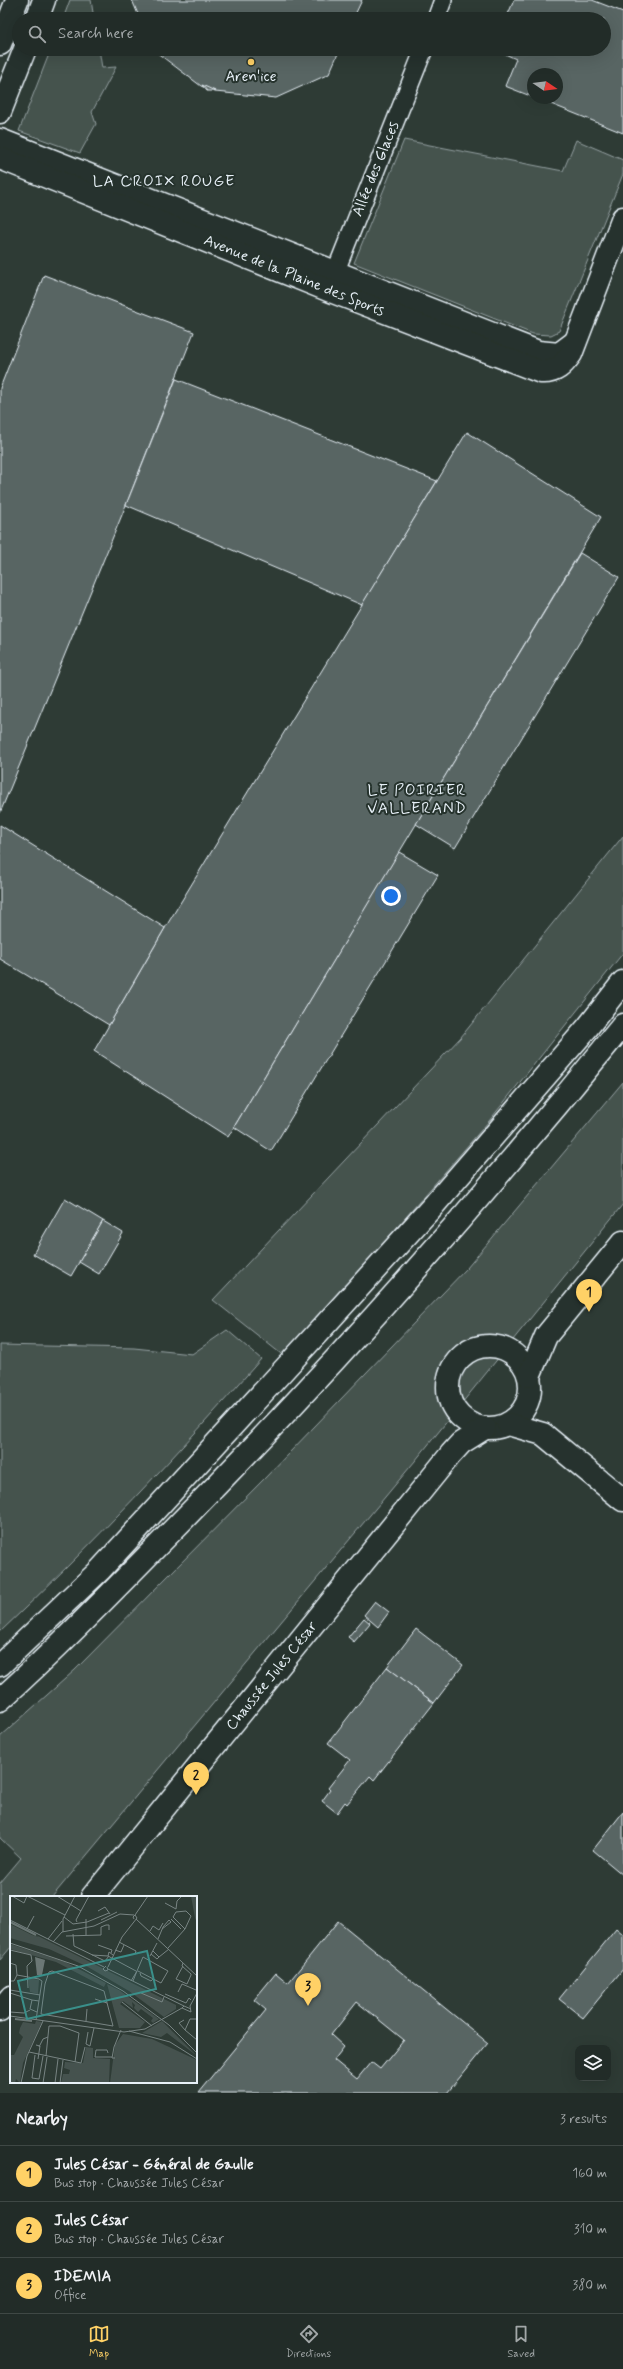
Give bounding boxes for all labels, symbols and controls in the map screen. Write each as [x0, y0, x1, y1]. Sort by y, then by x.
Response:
search box [12, 12, 611, 56]
icon: search [26, 23, 48, 45]
text: Search here [58, 24, 134, 44]
marker: Aren'ice [246, 57, 256, 67]
place label: Aren'ice [226, 67, 277, 87]
north arrow [527, 68, 563, 104]
street label: Allée des Glaces [348, 118, 404, 220]
district label: LA CROIX ROUGE [93, 171, 235, 192]
street label: Avenue de la Plaine des Sports [201, 231, 387, 321]
district label: LE POIRIER VALLERAND [367, 780, 467, 819]
your location [381, 886, 401, 906]
pin: 1 [576, 1279, 602, 1312]
street label: Chaussée Jules César [222, 1617, 323, 1735]
pin: 2 [183, 1762, 209, 1795]
inset map [10, 1896, 197, 2083]
pin: 3 [295, 1973, 321, 2006]
map controls [575, 2045, 611, 2081]
button: layers [575, 2045, 611, 2081]
text: Nearby [16, 2108, 68, 2130]
text: 3 results [560, 2111, 607, 2128]
text: Jules César - Général de Gaulle [54, 2155, 254, 2175]
text: 1 [26, 2165, 32, 2182]
text: 160 m [572, 2165, 607, 2182]
text: Bus stop · Chaussée Jules César [54, 2175, 224, 2192]
text: Jules César [54, 2211, 128, 2231]
text: 2 [26, 2221, 32, 2238]
text: 310 m [574, 2221, 607, 2238]
text: Bus stop · Chaussée Jules César [54, 2231, 224, 2248]
text: IDEMIA [54, 2267, 111, 2287]
text: 3 [26, 2277, 32, 2294]
text: 380 m [572, 2277, 607, 2294]
text: Office [54, 2287, 86, 2304]
tab: Map [88, 2323, 110, 2361]
tab: Directions [286, 2323, 331, 2361]
tab: Saved [507, 2323, 535, 2361]

